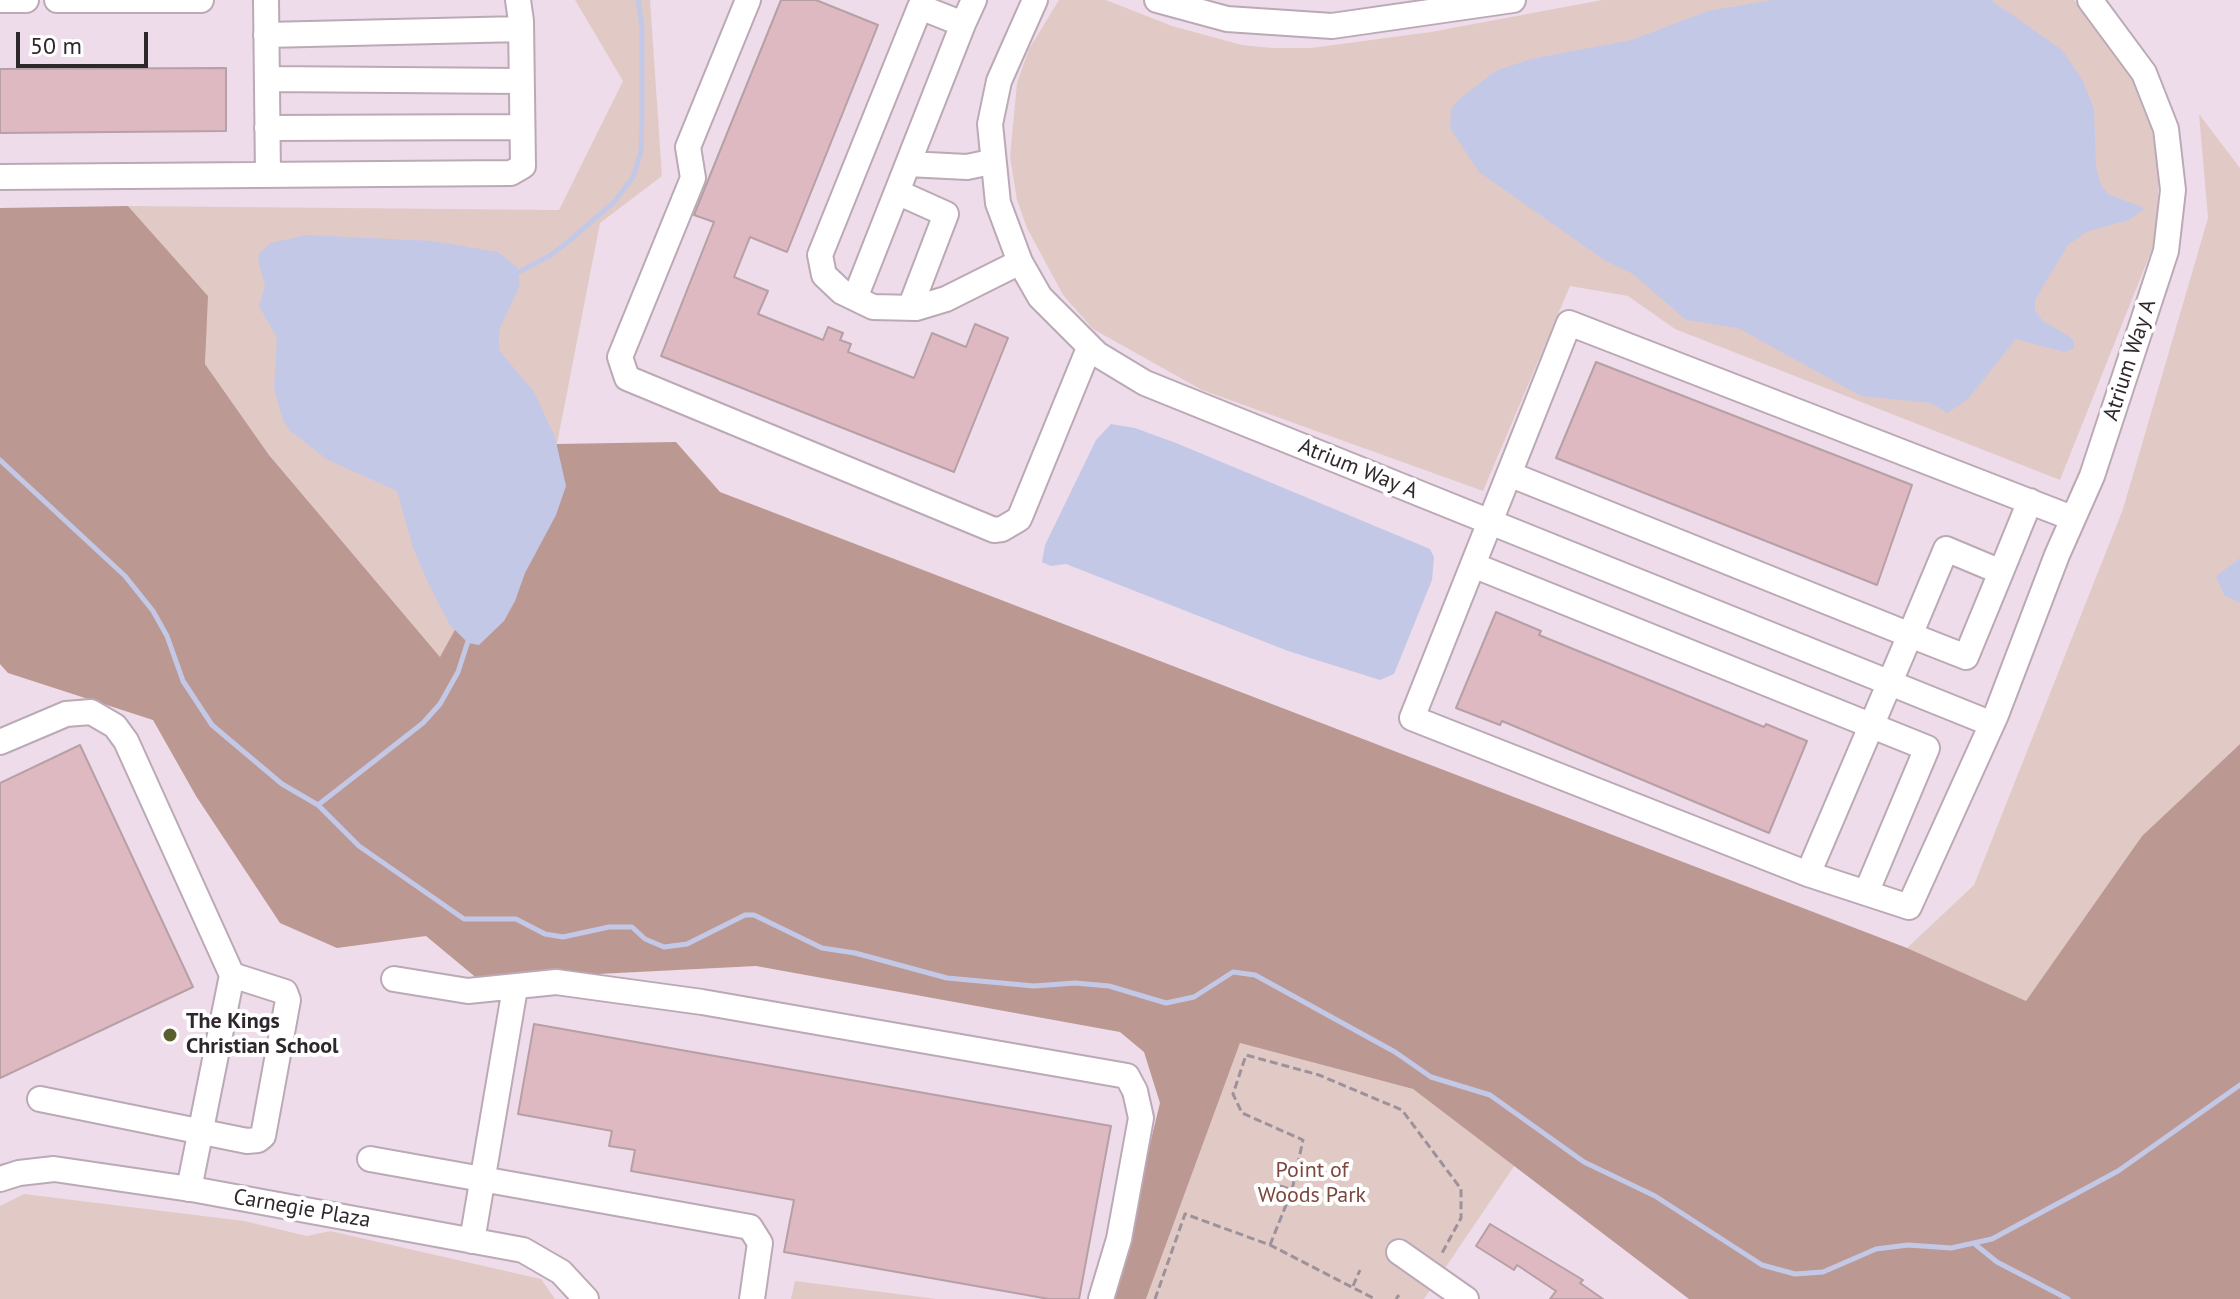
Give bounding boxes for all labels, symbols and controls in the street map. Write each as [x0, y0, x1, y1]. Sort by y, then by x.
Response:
scale bar [20, 16, 152, 66]
text: 50 m [30, 30, 82, 61]
street label: Atrium Way A [2098, 296, 2162, 424]
street label: Atrium Way A [1295, 433, 1421, 505]
place label: The Kings Christian School [186, 1009, 339, 1060]
marker: The Kings Christian School [161, 1026, 179, 1044]
park label: Point of Woods Park [1258, 1158, 1366, 1210]
street label: Carnegie Plaza [231, 1184, 373, 1234]

